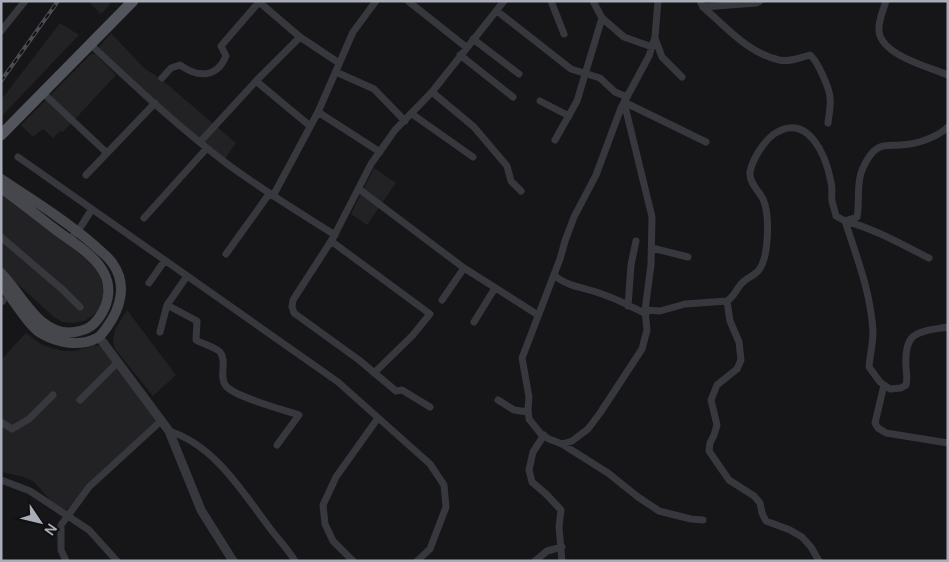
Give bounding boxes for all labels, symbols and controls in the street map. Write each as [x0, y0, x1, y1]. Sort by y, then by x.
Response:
north arrow [15, 497, 65, 547]
text: N [40, 520, 62, 539]

